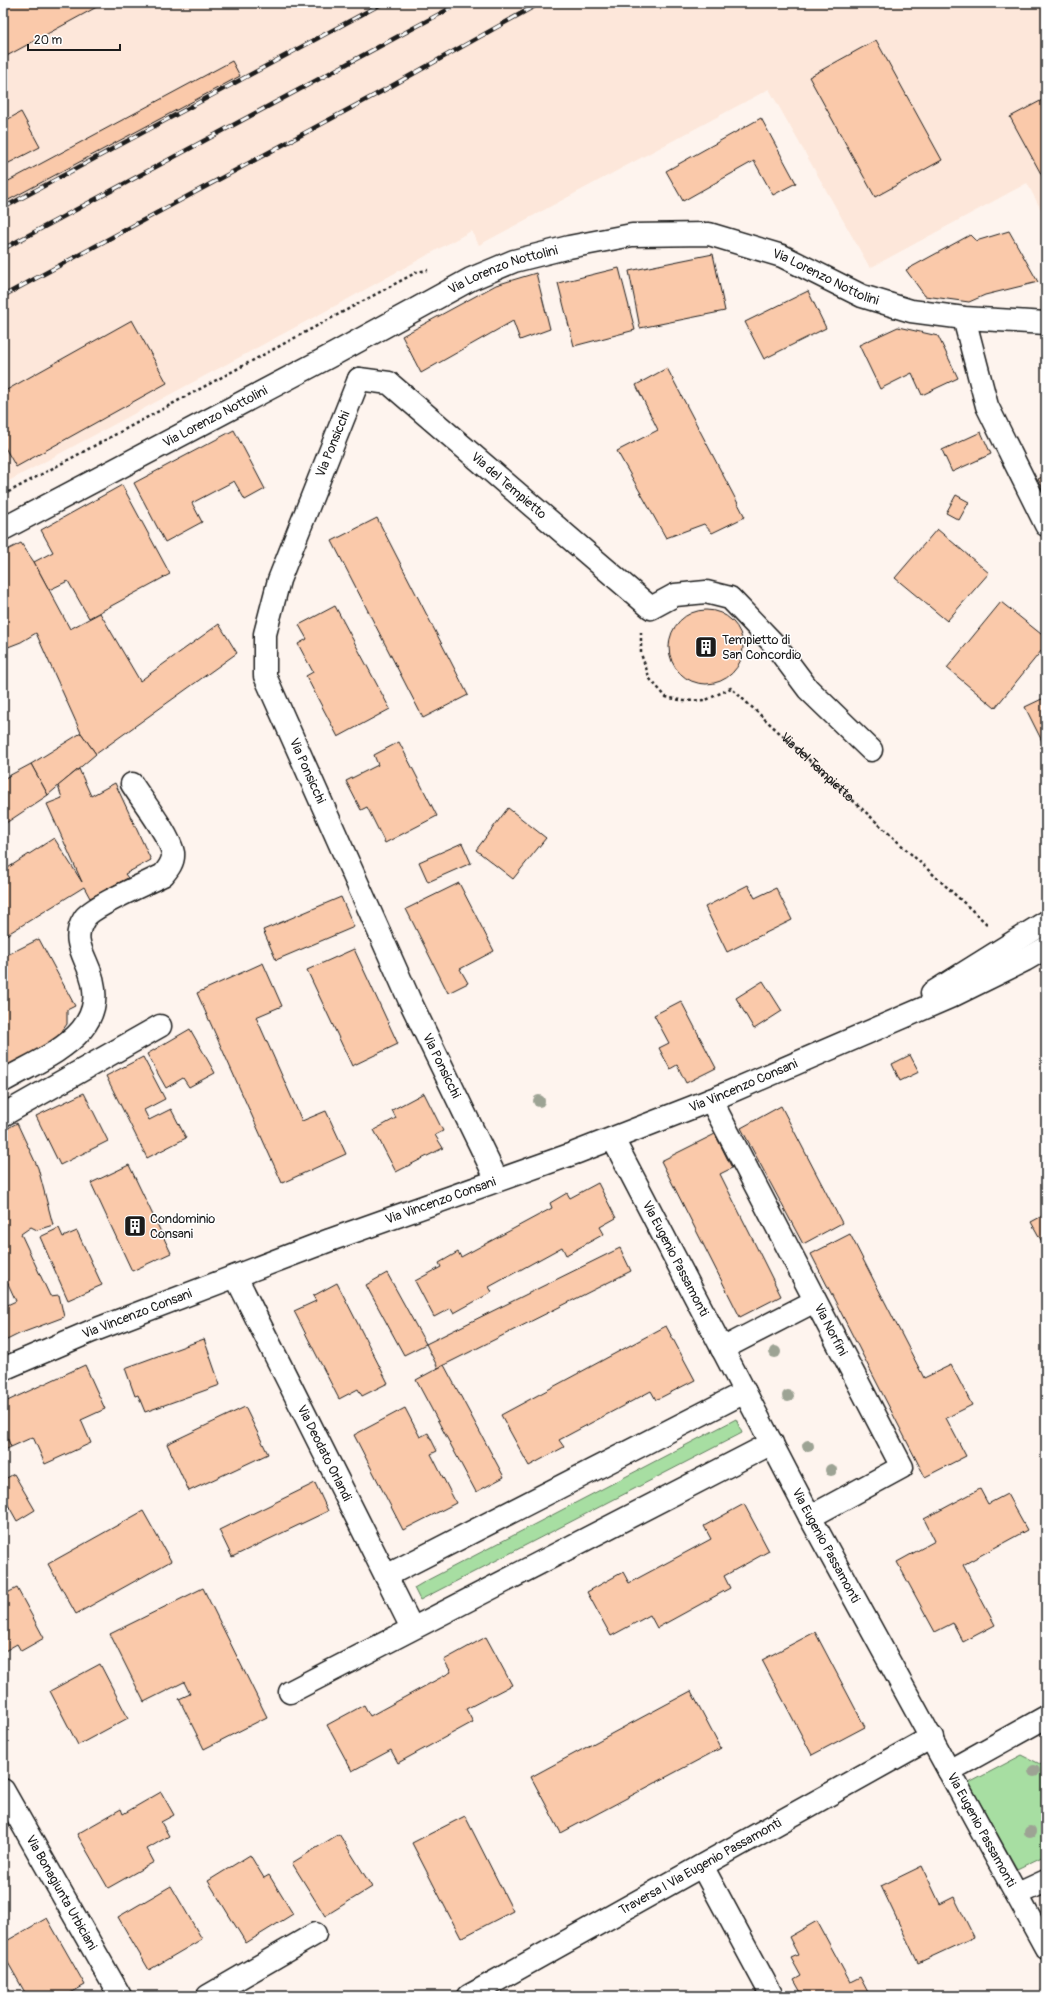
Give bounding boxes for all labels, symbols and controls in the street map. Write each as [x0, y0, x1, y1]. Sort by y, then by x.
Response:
scale bar [28, 26, 120, 52]
text: 20 m [34, 33, 63, 48]
street label: Via Lorenzo Nottolini [446, 242, 559, 298]
street label: Via Lorenzo Nottolini [771, 246, 881, 309]
street label: Via Lorenzo Nottolini [160, 383, 270, 451]
street label: Via Ponsicchi [312, 409, 354, 479]
street label: Via del Tempietto [468, 449, 550, 523]
place label: Tempietto di San Concordio [722, 632, 801, 663]
building icon: Tempietto di San Concordio [693, 634, 719, 660]
street label: Via del Tempietto [777, 730, 857, 805]
street label: Via Ponsicchi [286, 736, 329, 806]
street label: Via Ponsicchi [419, 1031, 464, 1101]
street label: Via Vincenzo Consani [687, 1056, 800, 1116]
street label: Via Vincenzo Consani [383, 1174, 498, 1228]
street label: Via Eugenio Passamonti [639, 1198, 712, 1319]
place label: Condominio Consani [150, 1211, 215, 1242]
building icon: Condominio Consani [122, 1213, 148, 1239]
street label: Via Vincenzo Consani [80, 1286, 194, 1342]
street label: Via Norfini [810, 1301, 851, 1359]
street label: Via Deodato Orlandi [294, 1402, 355, 1504]
street label: Via Eugenio Passamonti [788, 1486, 864, 1606]
street label: Via Eugenio Passamonti [944, 1770, 1019, 1890]
street label: Traversa I Via Eugenio Passamonti [616, 1815, 784, 1918]
street label: Via Bonagiunta Urbiciani [22, 1832, 100, 1953]

